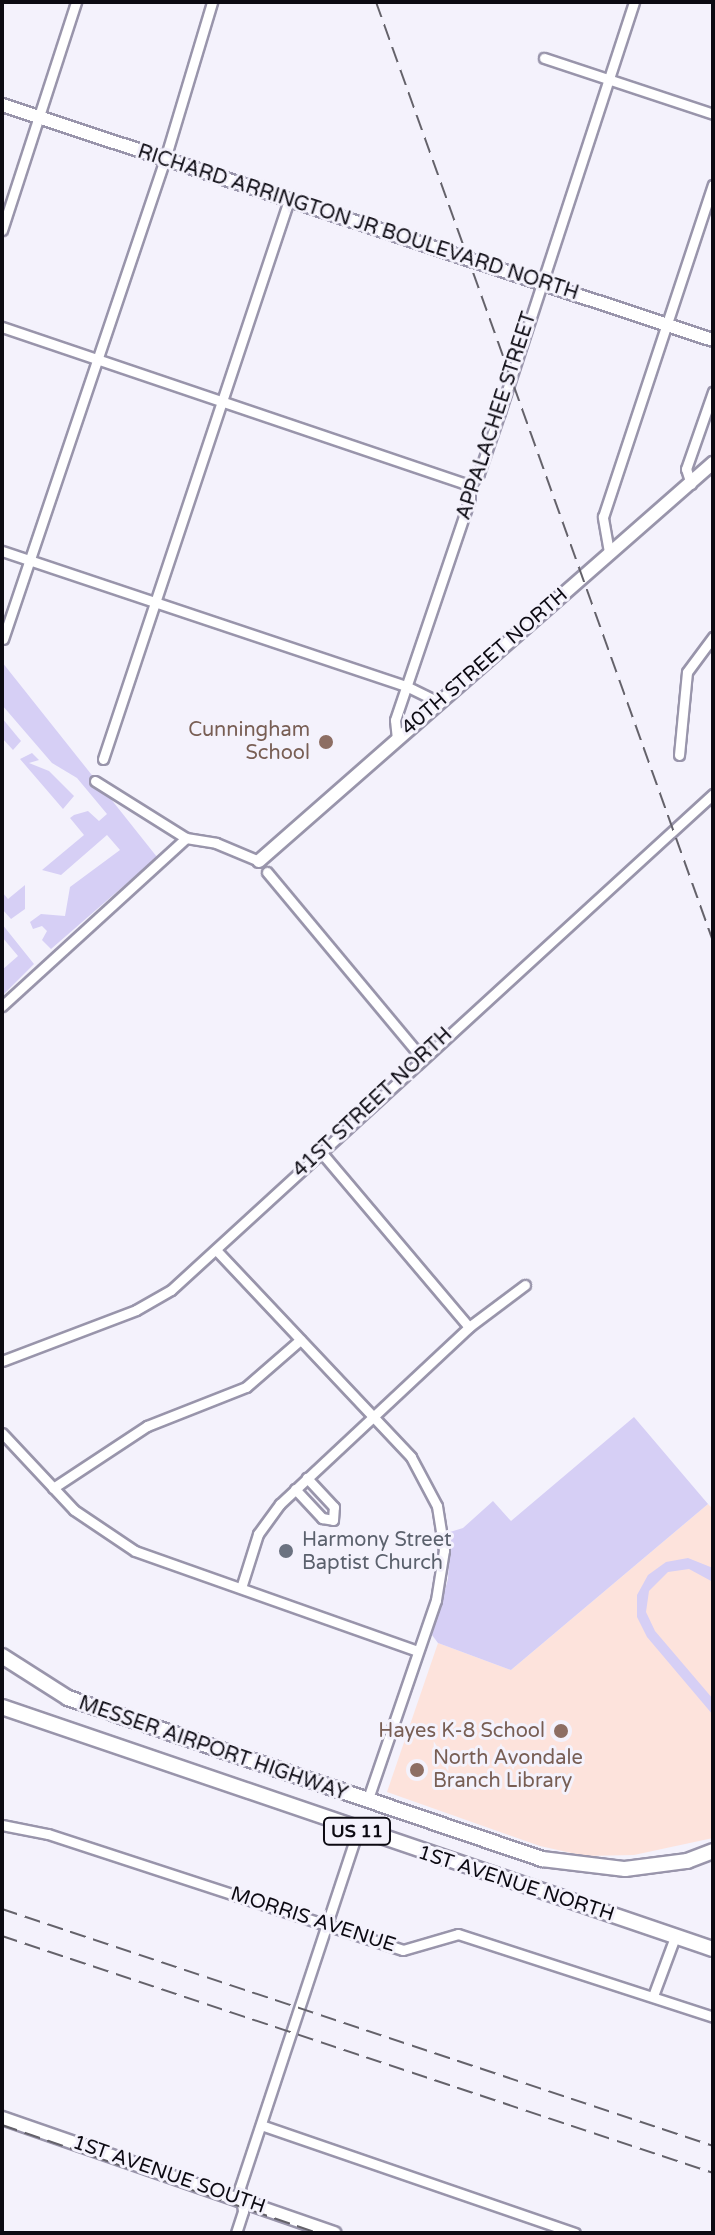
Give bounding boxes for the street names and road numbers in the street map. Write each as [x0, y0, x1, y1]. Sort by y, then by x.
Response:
street label: RICHARD ARRINGTON JR BOULEVARD NORTH [134, 140, 582, 306]
street label: APPALACHEE STREET [452, 309, 542, 523]
street label: 40TH STREET NORTH [397, 583, 573, 741]
street label: 41ST STREET NORTH [288, 1023, 458, 1183]
street label: MESSER AIRPORT HIGHWAY [75, 1692, 351, 1806]
road number: US 11 [321, 1817, 393, 1845]
street label: 1ST AVENUE NORTH [415, 1841, 617, 1927]
street label: MORRIS AVENUE [228, 1882, 398, 1958]
street label: 1ST AVENUE SOUTH [69, 2131, 269, 2219]

